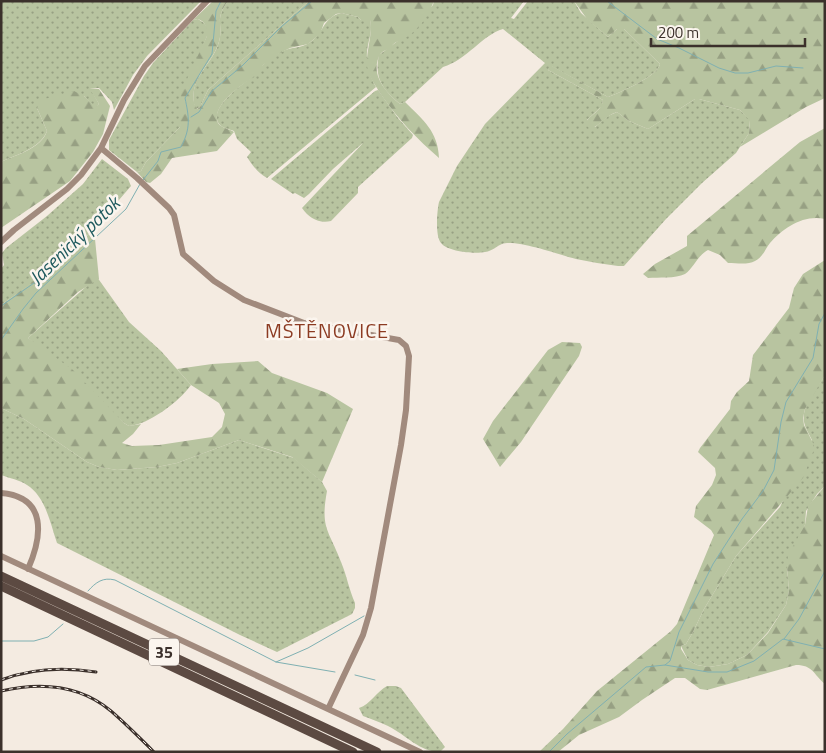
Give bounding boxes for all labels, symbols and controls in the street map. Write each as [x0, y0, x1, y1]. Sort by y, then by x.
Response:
scale bar [651, 15, 805, 47]
text: 200 m [658, 21, 699, 44]
water label: Jasenický potok [22, 187, 128, 291]
district label: MŠTĚNOVICE [265, 315, 389, 346]
road number: 35 [149, 638, 179, 666]

